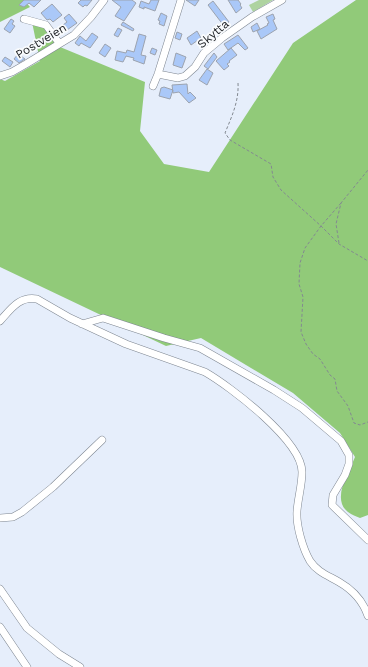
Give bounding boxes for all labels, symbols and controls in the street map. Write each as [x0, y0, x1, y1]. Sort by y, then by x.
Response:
street label: Skytta [194, 17, 232, 51]
street label: Postveien [13, 20, 69, 62]

